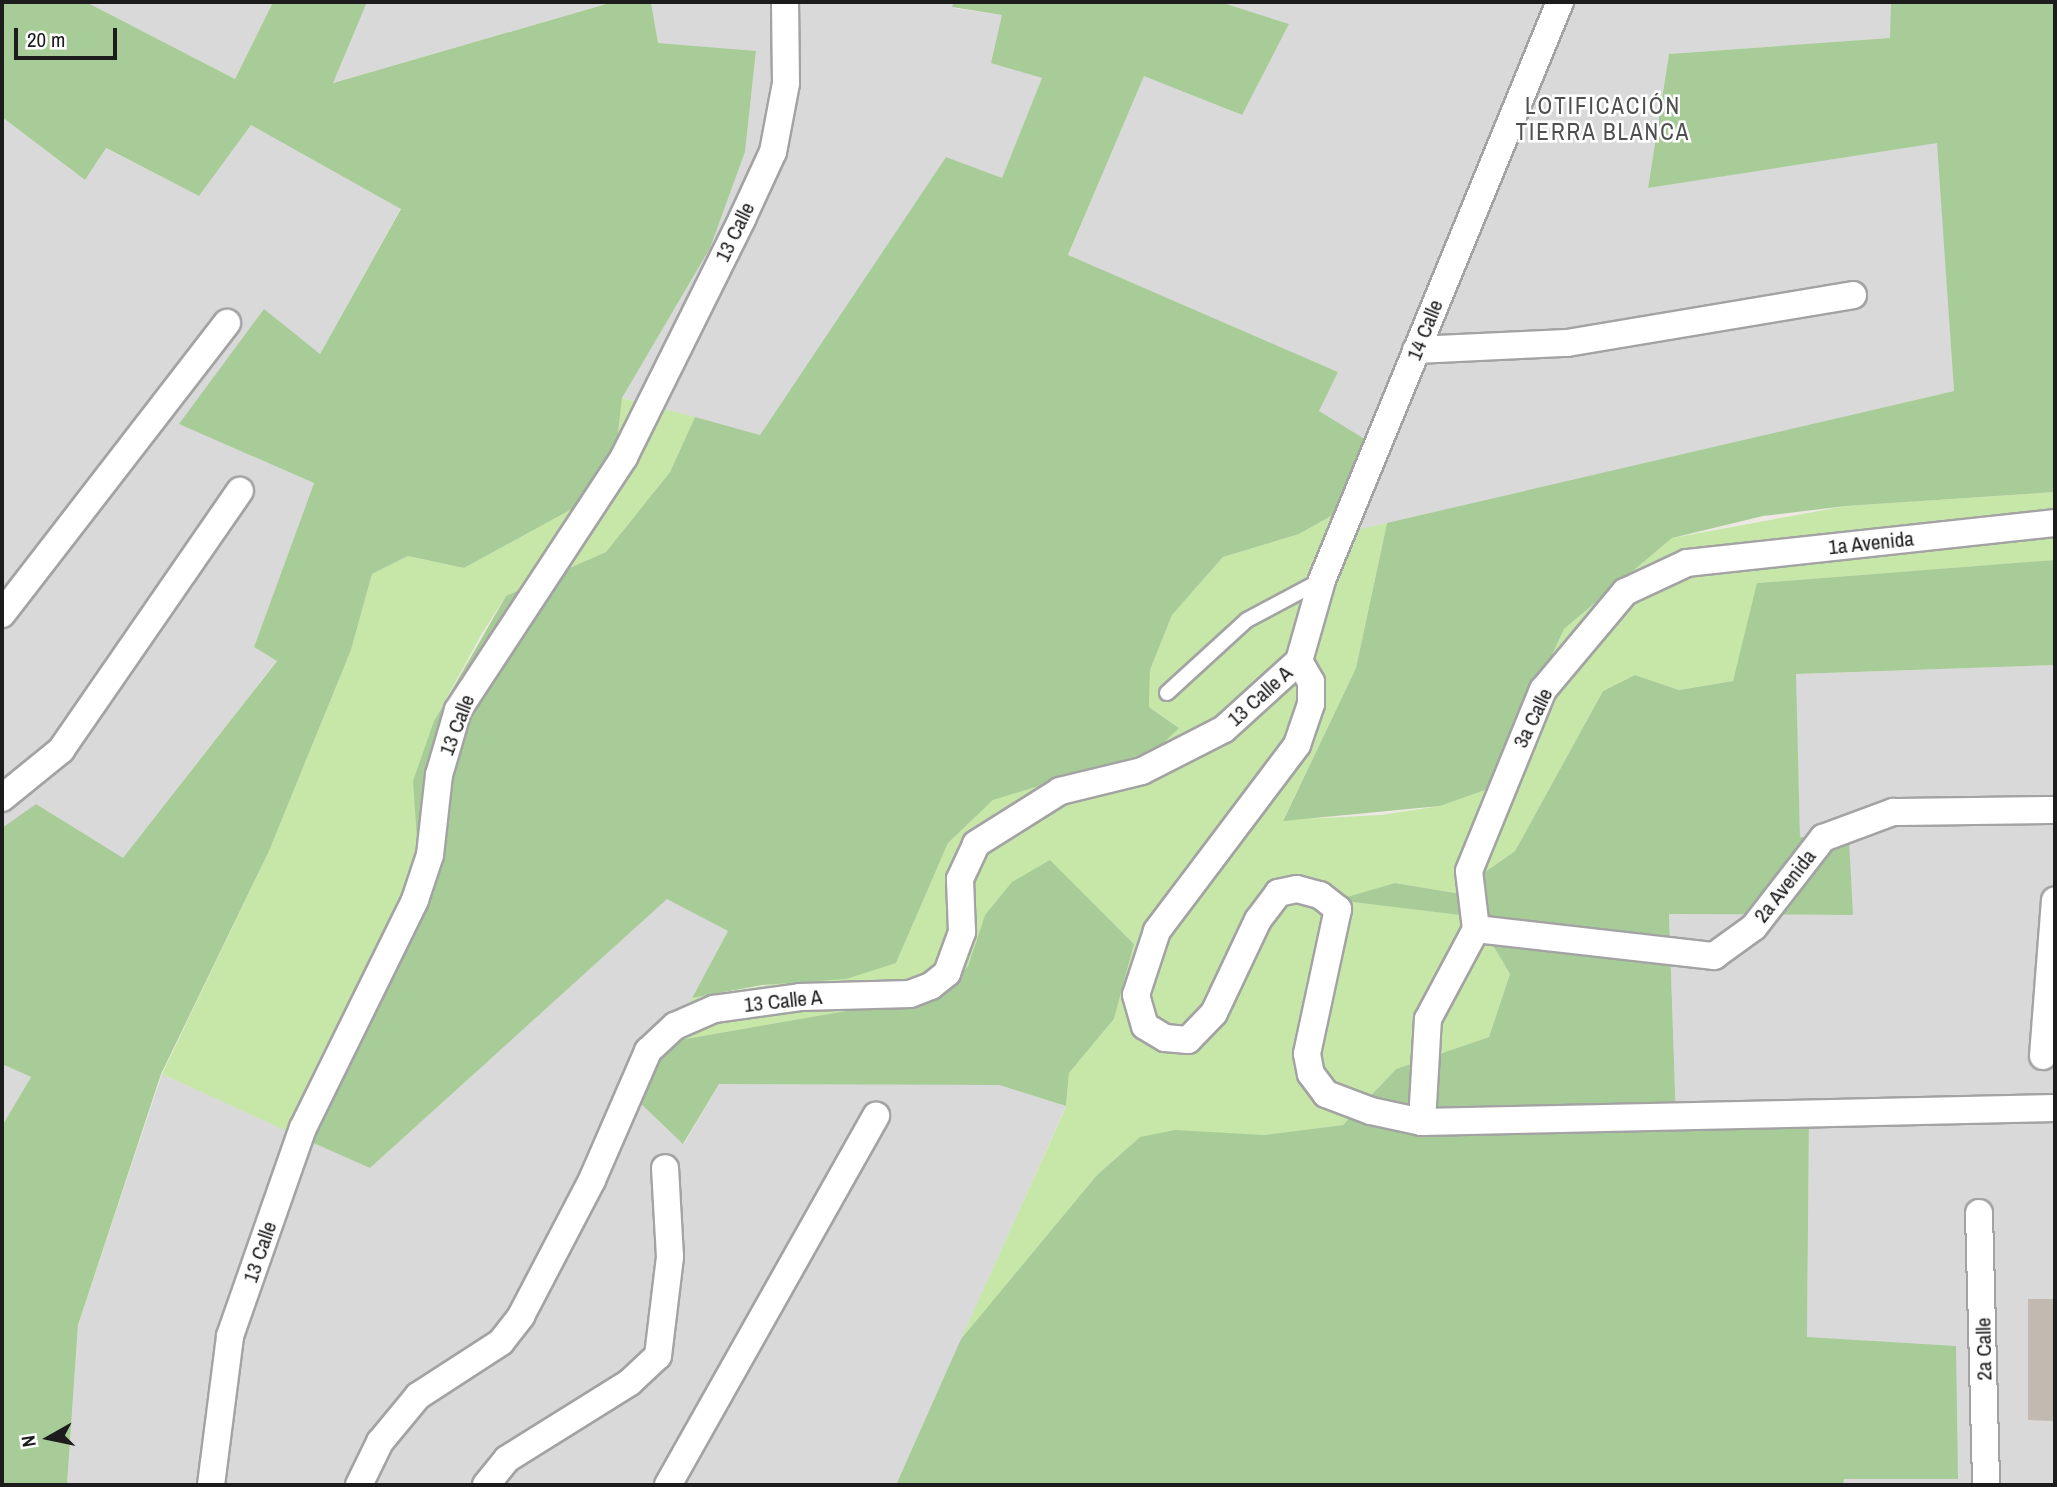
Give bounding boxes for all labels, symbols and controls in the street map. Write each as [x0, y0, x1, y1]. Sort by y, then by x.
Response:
scale bar [18, 14, 121, 58]
text: 20 m [27, 25, 65, 54]
district label: LOTIFICACIÓN TIERRA BLANCA [1517, 92, 1689, 146]
street label: 13 Calle [710, 198, 760, 266]
street label: 14 Calle [1401, 296, 1449, 364]
street label: 1a Avenida [1827, 526, 1915, 560]
street label: 13 Calle A [1222, 660, 1298, 732]
street label: 3a Calle [1508, 684, 1558, 752]
street label: 13 Calle [434, 691, 480, 759]
street label: 2a Avenida [1748, 844, 1822, 928]
street label: 13 Calle A [742, 984, 824, 1018]
street label: 13 Calle [238, 1218, 282, 1286]
street label: 2a Calle [1971, 1317, 1997, 1381]
north arrow [14, 1403, 84, 1473]
text: N [15, 1434, 42, 1449]

